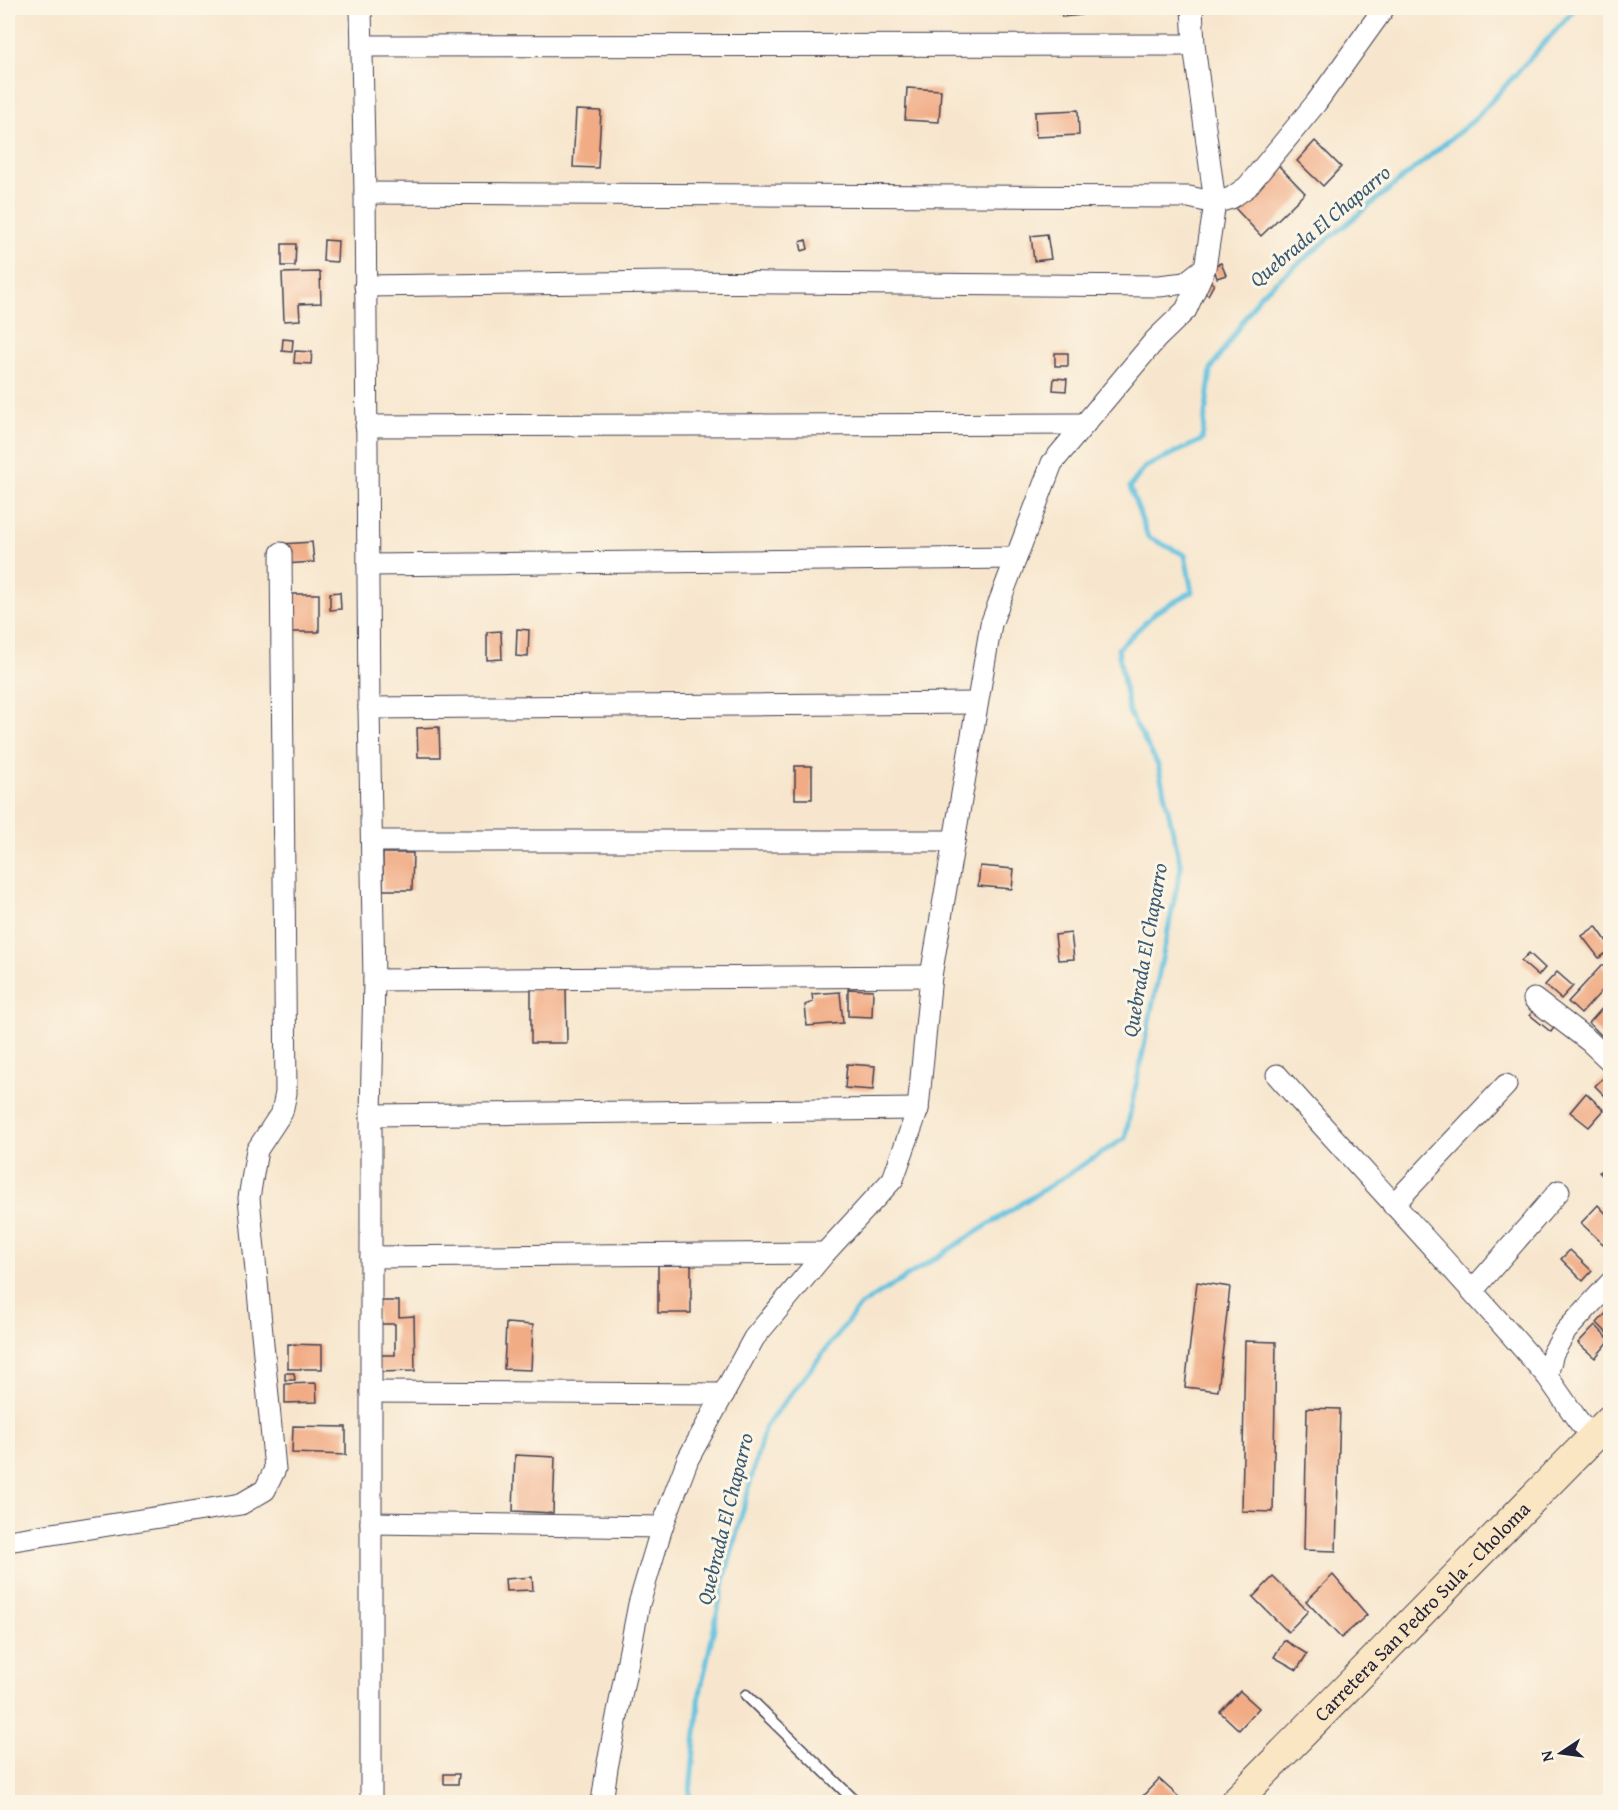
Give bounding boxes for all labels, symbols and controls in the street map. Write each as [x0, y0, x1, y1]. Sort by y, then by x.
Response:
water label: Quebrada El Chaparro [1242, 157, 1397, 294]
water label: Quebrada El Chaparro [1114, 861, 1175, 1039]
water label: Quebrada El Chaparro [688, 1430, 761, 1608]
street label: Carretera San Pedro Sula - Choloma [1307, 1494, 1537, 1728]
north arrow [1531, 1723, 1591, 1783]
text: N [1533, 1748, 1559, 1764]

